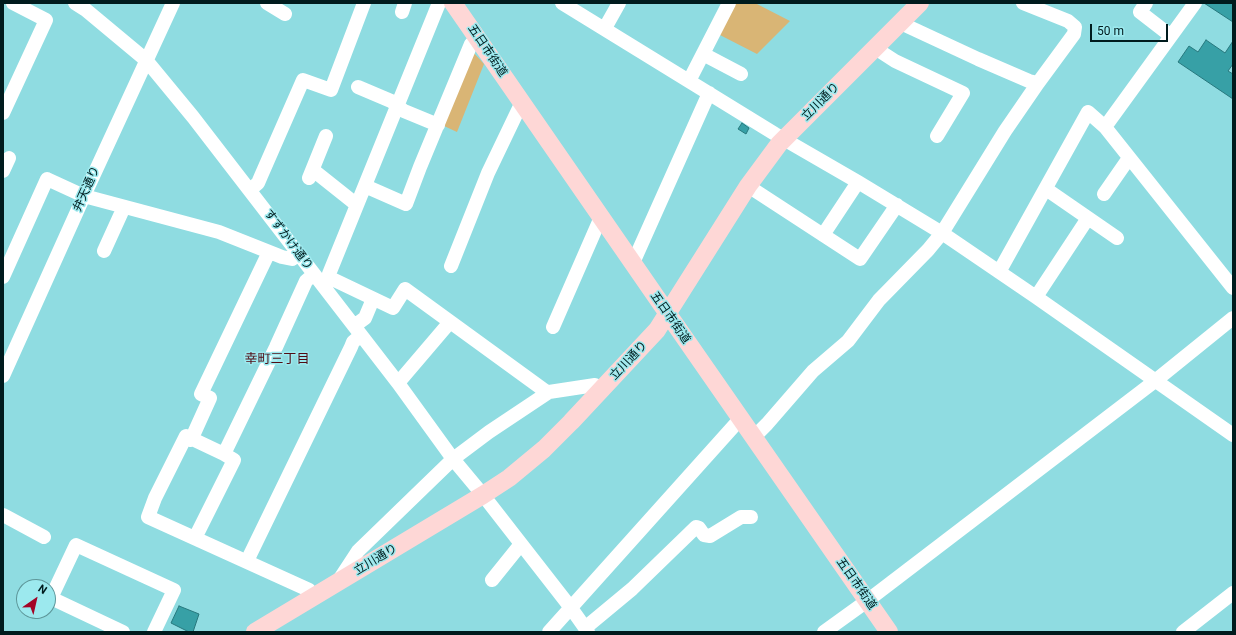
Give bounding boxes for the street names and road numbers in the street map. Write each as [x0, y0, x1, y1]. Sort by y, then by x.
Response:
street label: 五日市街道 [464, 22, 510, 80]
street label: 立川通り [799, 80, 843, 124]
street label: 弁天通り [71, 164, 103, 214]
street label: すずかけ通り [261, 207, 315, 273]
street label: 五日市街道 [647, 289, 693, 347]
street label: 立川通り [607, 339, 651, 383]
street label: 立川通り [352, 541, 400, 579]
street label: 五日市街道 [833, 555, 879, 613]

